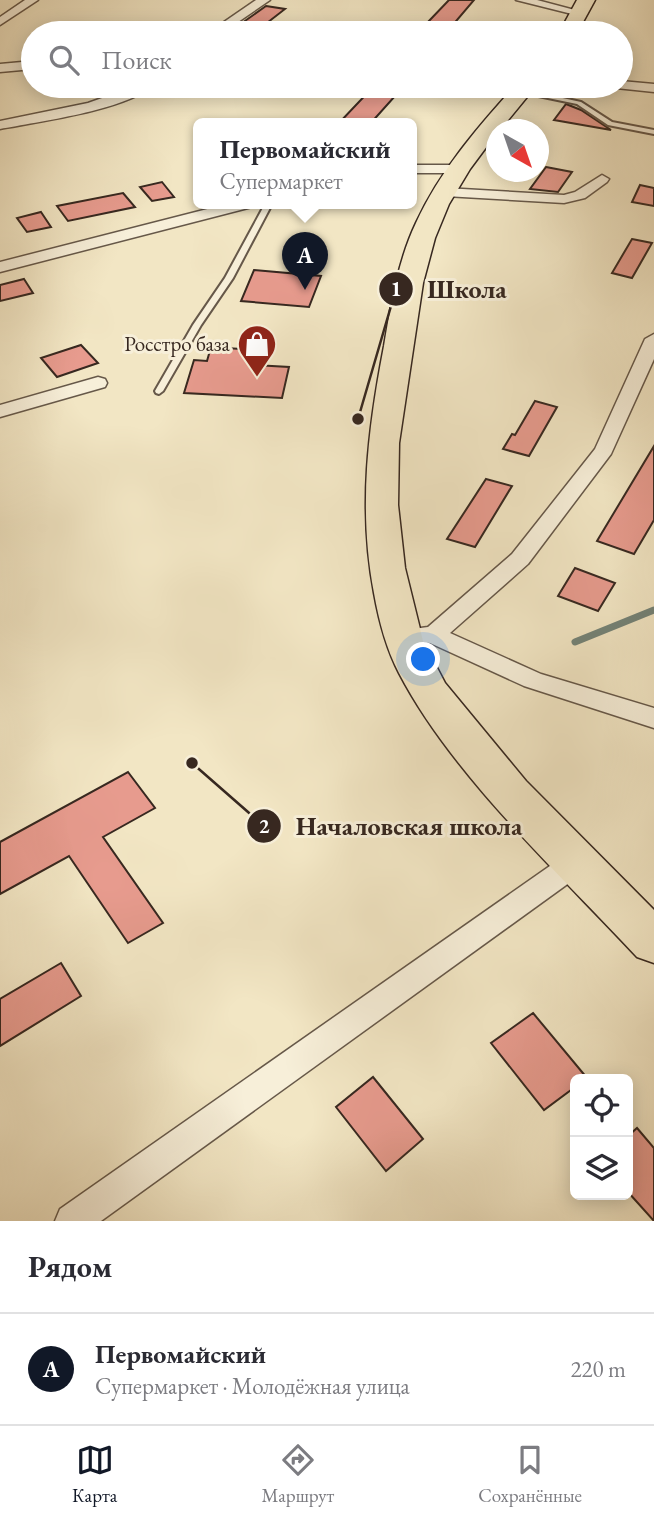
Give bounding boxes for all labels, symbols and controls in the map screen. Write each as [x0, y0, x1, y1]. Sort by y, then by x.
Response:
search box [21, 21, 633, 98]
icon: search [45, 41, 83, 79]
text: Поиск [101, 43, 172, 77]
popup [193, 118, 417, 209]
north arrow [486, 119, 549, 182]
text: Первомайский [220, 132, 391, 166]
text: Супермаркет [220, 166, 343, 196]
pin: A [282, 232, 328, 290]
callout: Школа [379, 266, 521, 313]
text: Школа [427, 272, 507, 306]
text: 1 [390, 275, 402, 302]
shop icon: Росстро база [236, 323, 278, 378]
place label: Росстро база [124, 330, 231, 357]
your location [406, 642, 440, 676]
callout: Началовская школа [247, 802, 537, 849]
text: Началовская школа [296, 809, 523, 843]
text: 2 [258, 812, 270, 839]
map controls [570, 1074, 633, 1200]
button: locate [570, 1074, 633, 1137]
button: layers [570, 1137, 633, 1200]
text: Рядом [28, 1247, 112, 1286]
text: Первомайский [95, 1337, 266, 1371]
text: A [43, 1354, 59, 1384]
text: 220 m [570, 1354, 626, 1384]
text: Супермаркет · Молодёжная улица [95, 1371, 410, 1401]
tab: Карта [72, 1441, 117, 1508]
tab: Маршрут [261, 1441, 334, 1508]
tab: Сохранённые [478, 1441, 582, 1508]

